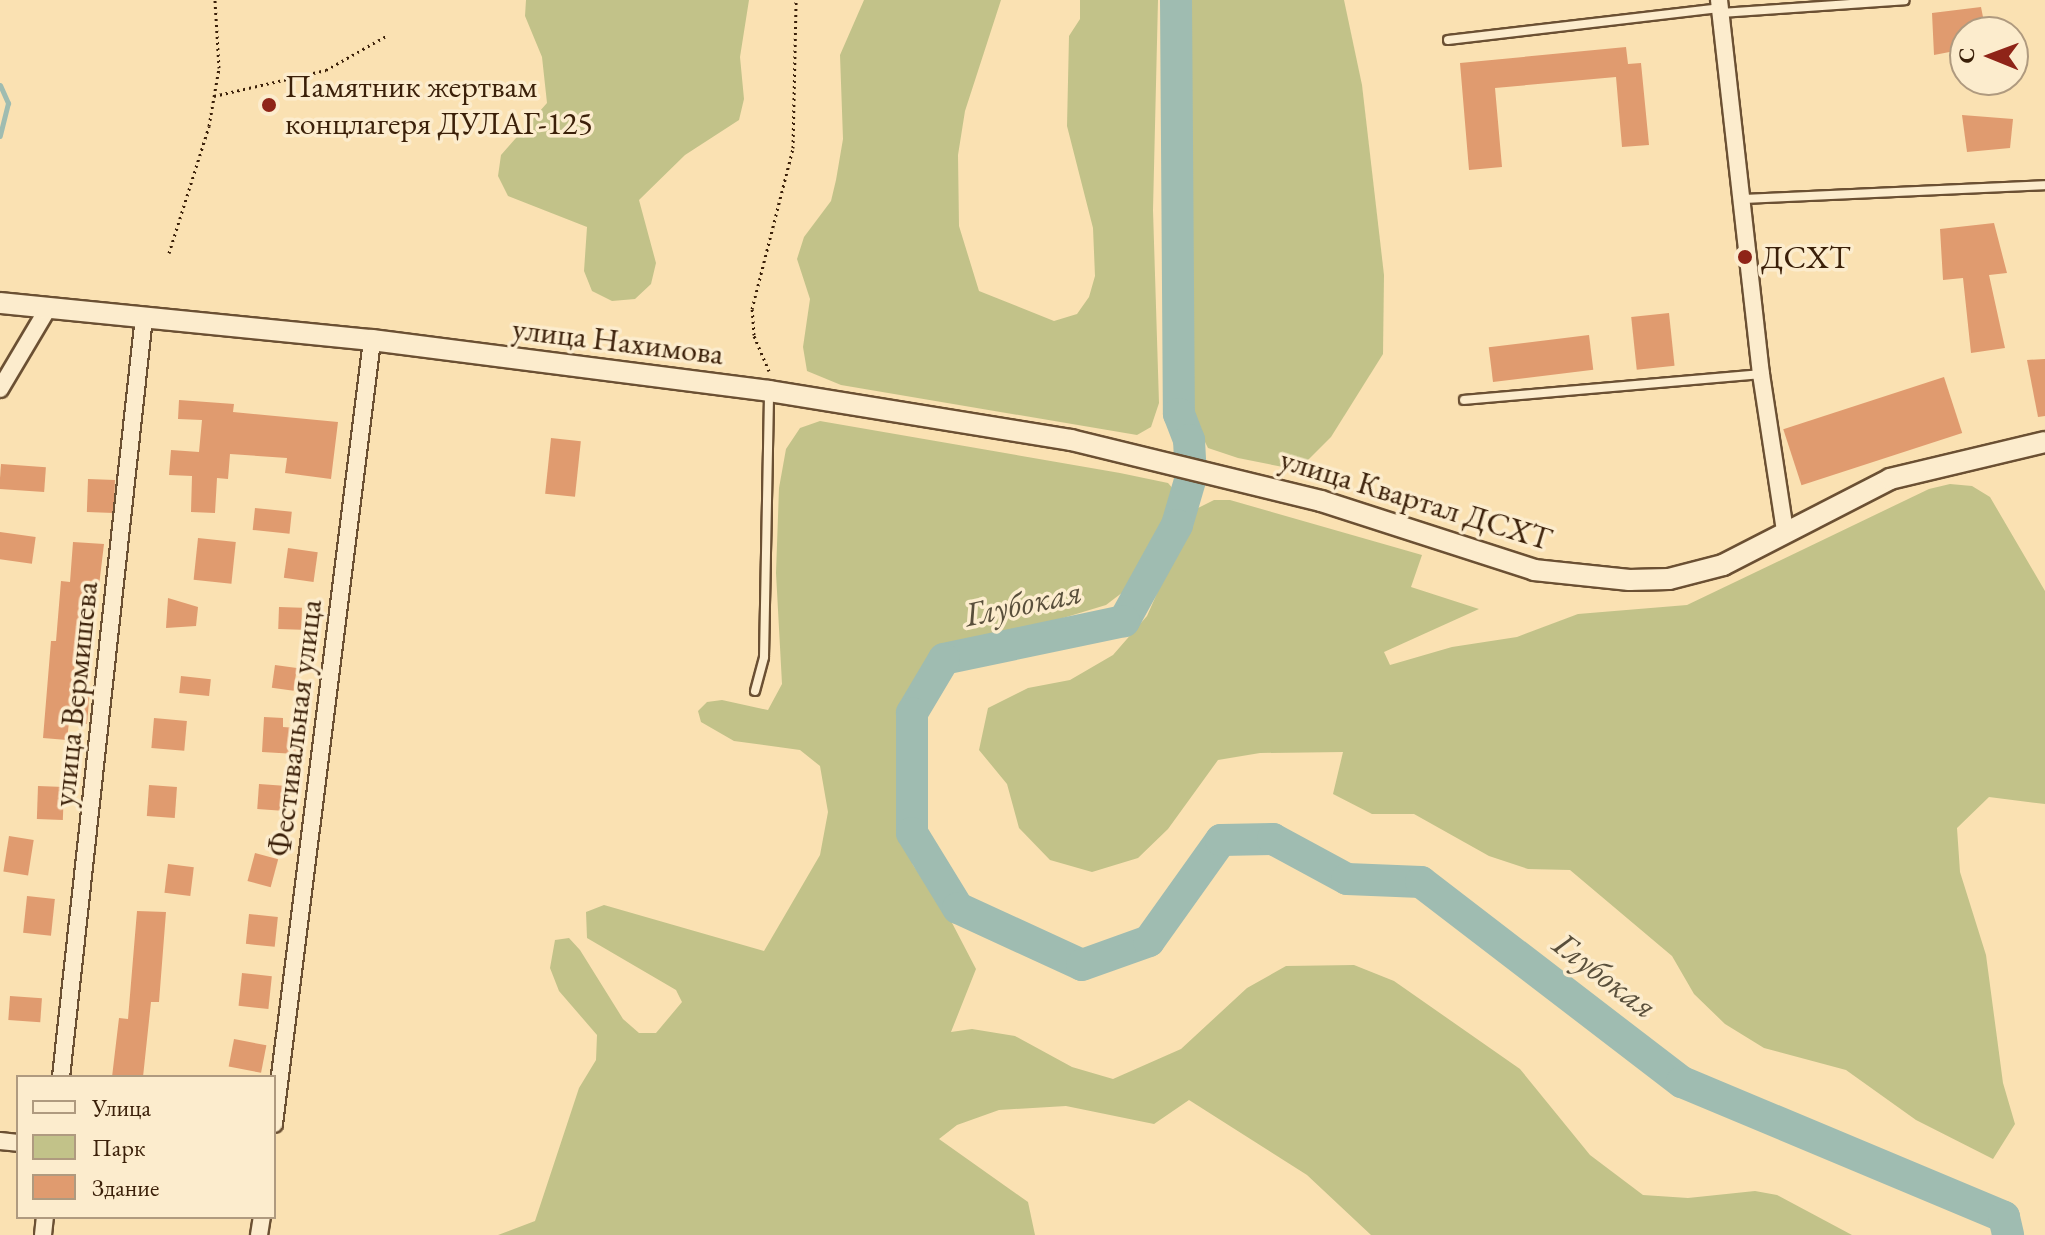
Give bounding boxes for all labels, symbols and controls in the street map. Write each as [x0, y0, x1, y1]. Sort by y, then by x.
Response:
north arrow [1949, 16, 2029, 96]
text: С [1952, 48, 1981, 64]
place label: Памятник жертвам концлагеря ДУЛАГ-125 [285, 68, 593, 143]
marker: Памятник жертвам концлагеря ДУЛАГ-125 [260, 96, 278, 114]
place label: ДСХТ [1761, 238, 1850, 276]
marker: ДСХТ [1736, 248, 1754, 266]
street label: улица Нахимова [510, 309, 726, 373]
street label: улица Квартал ДСХТ [1275, 439, 1557, 559]
water label: Глубокая [960, 571, 1086, 635]
street label: улица Вермишева [44, 579, 106, 809]
street label: Фестивальная улица [260, 597, 330, 859]
water label: Глубокая [1545, 923, 1665, 1027]
legend [16, 1075, 276, 1219]
text: Улица [92, 1092, 151, 1123]
text: Парк [92, 1132, 145, 1163]
text: Здание [92, 1172, 159, 1203]

